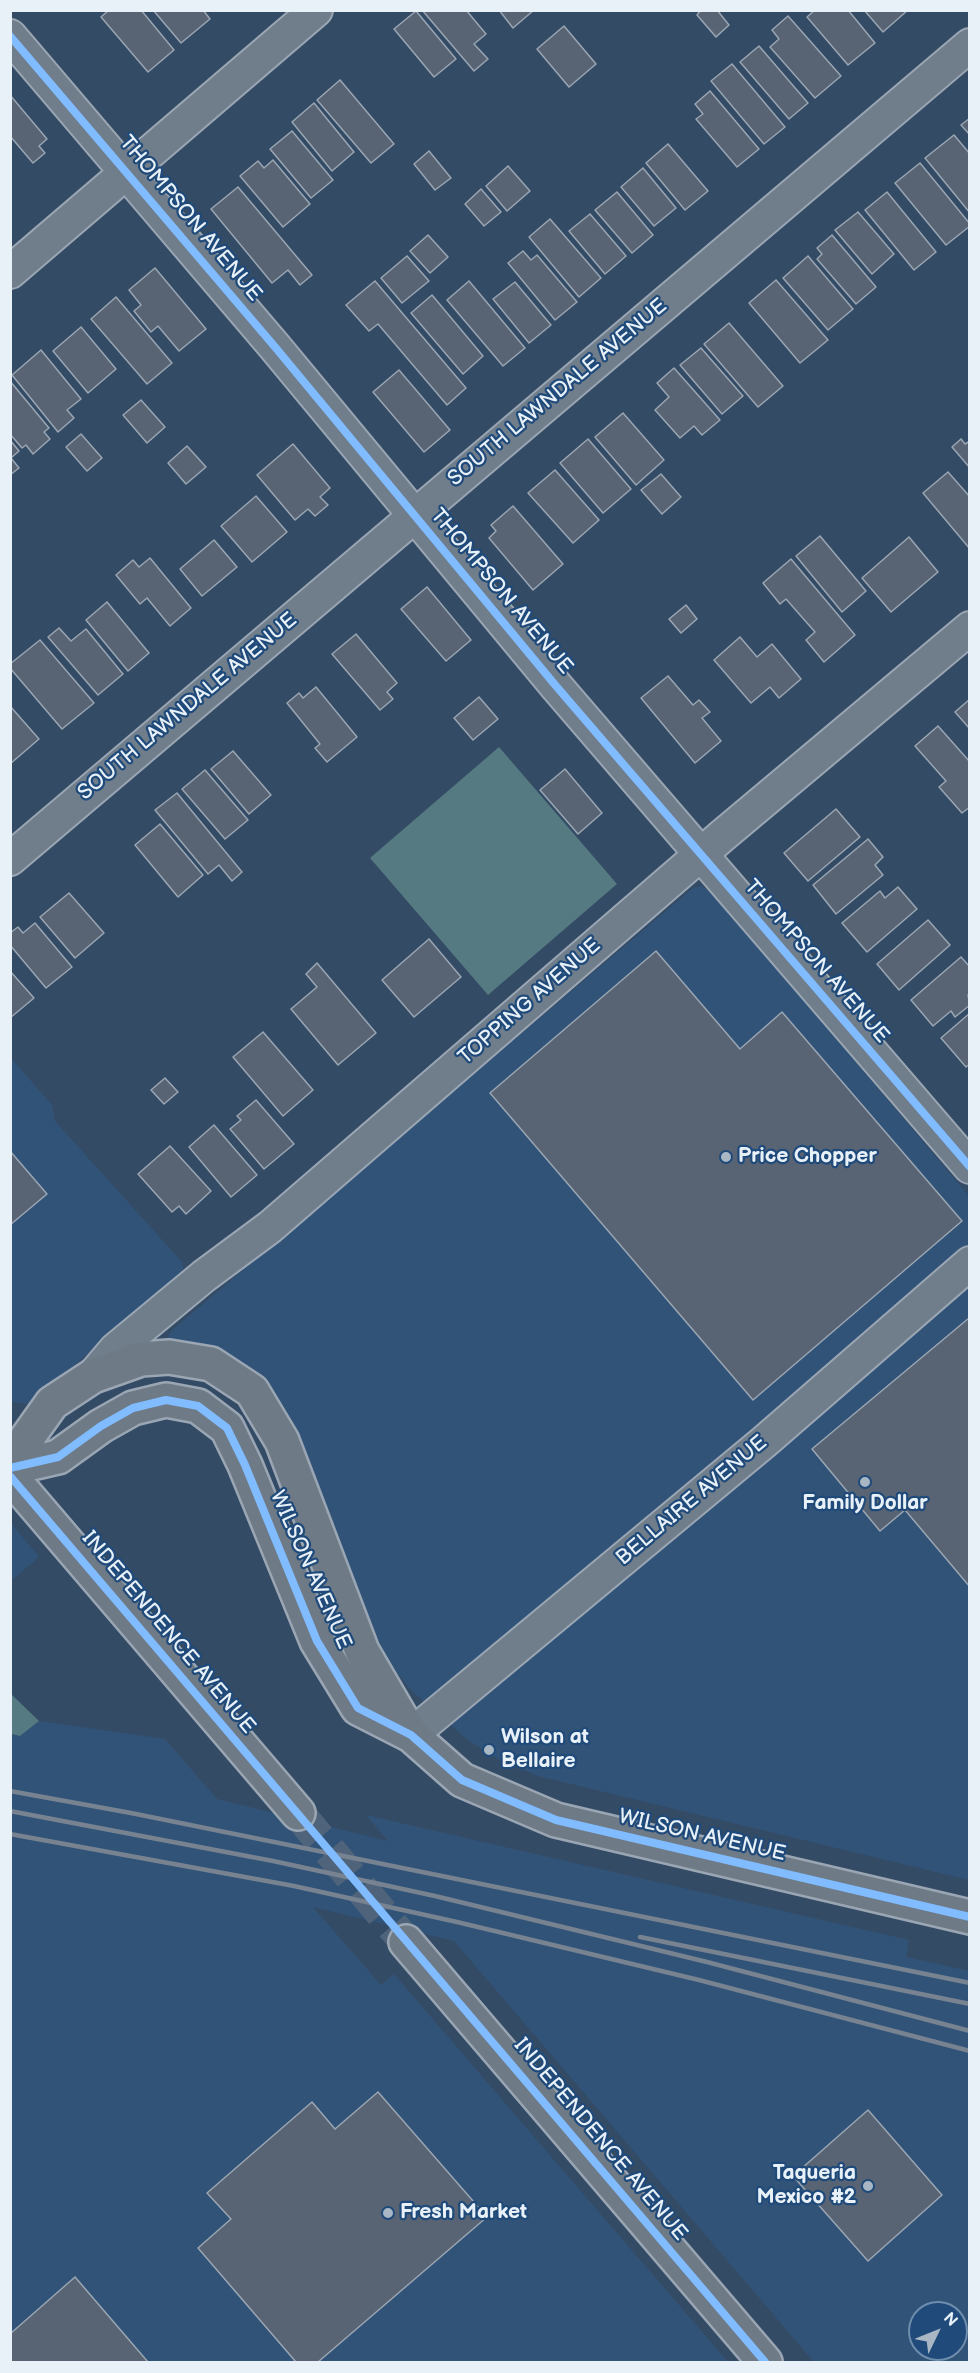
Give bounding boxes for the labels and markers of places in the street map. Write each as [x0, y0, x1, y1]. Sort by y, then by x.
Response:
place label: Price Chopper [738, 1144, 877, 1170]
marker: Price Chopper [719, 1150, 733, 1164]
marker: Family Dollar [858, 1475, 872, 1489]
place label: Family Dollar [802, 1491, 928, 1517]
place label: Wilson at Bellaire [501, 1725, 589, 1775]
marker: Wilson at Bellaire [482, 1743, 496, 1757]
place label: Taqueria Mexico #2 [756, 2161, 856, 2211]
marker: Taqueria Mexico #2 [861, 2179, 875, 2193]
place label: Fresh Market [400, 2200, 527, 2226]
marker: Fresh Market [381, 2206, 395, 2220]

